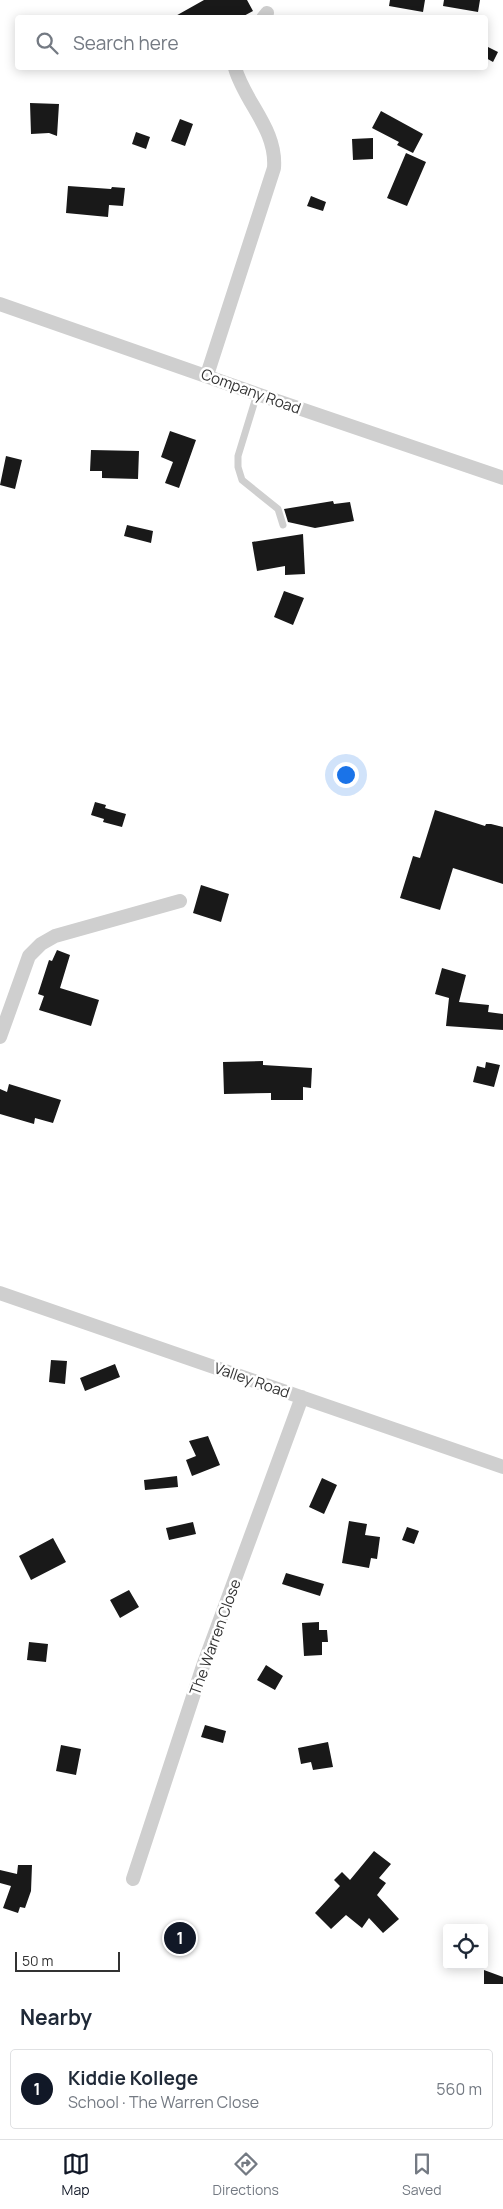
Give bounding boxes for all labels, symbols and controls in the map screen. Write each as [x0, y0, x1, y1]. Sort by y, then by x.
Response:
search box [15, 15, 488, 70]
icon: search [33, 29, 61, 57]
text: Search here [73, 30, 179, 56]
street label: Company Road [198, 363, 304, 419]
your location [333, 762, 359, 788]
street label: Valley Road [211, 1357, 293, 1403]
street label: The Warren Close [184, 1576, 246, 1698]
pin: 1 [164, 1919, 196, 1957]
map controls [443, 1924, 488, 1969]
button: locate [443, 1924, 488, 1969]
scale bar [15, 1949, 120, 1972]
text: 50 m [22, 1951, 53, 1970]
text: Nearby [20, 2003, 92, 2031]
text: Kiddie Kollege [68, 2065, 198, 2091]
text: 1 [33, 2078, 41, 2100]
text: 560 m [436, 2078, 482, 2100]
text: School · The Warren Close [68, 2091, 259, 2113]
tab: Map [62, 2150, 90, 2199]
tab: Directions [213, 2150, 279, 2199]
tab: Saved [402, 2150, 441, 2199]

